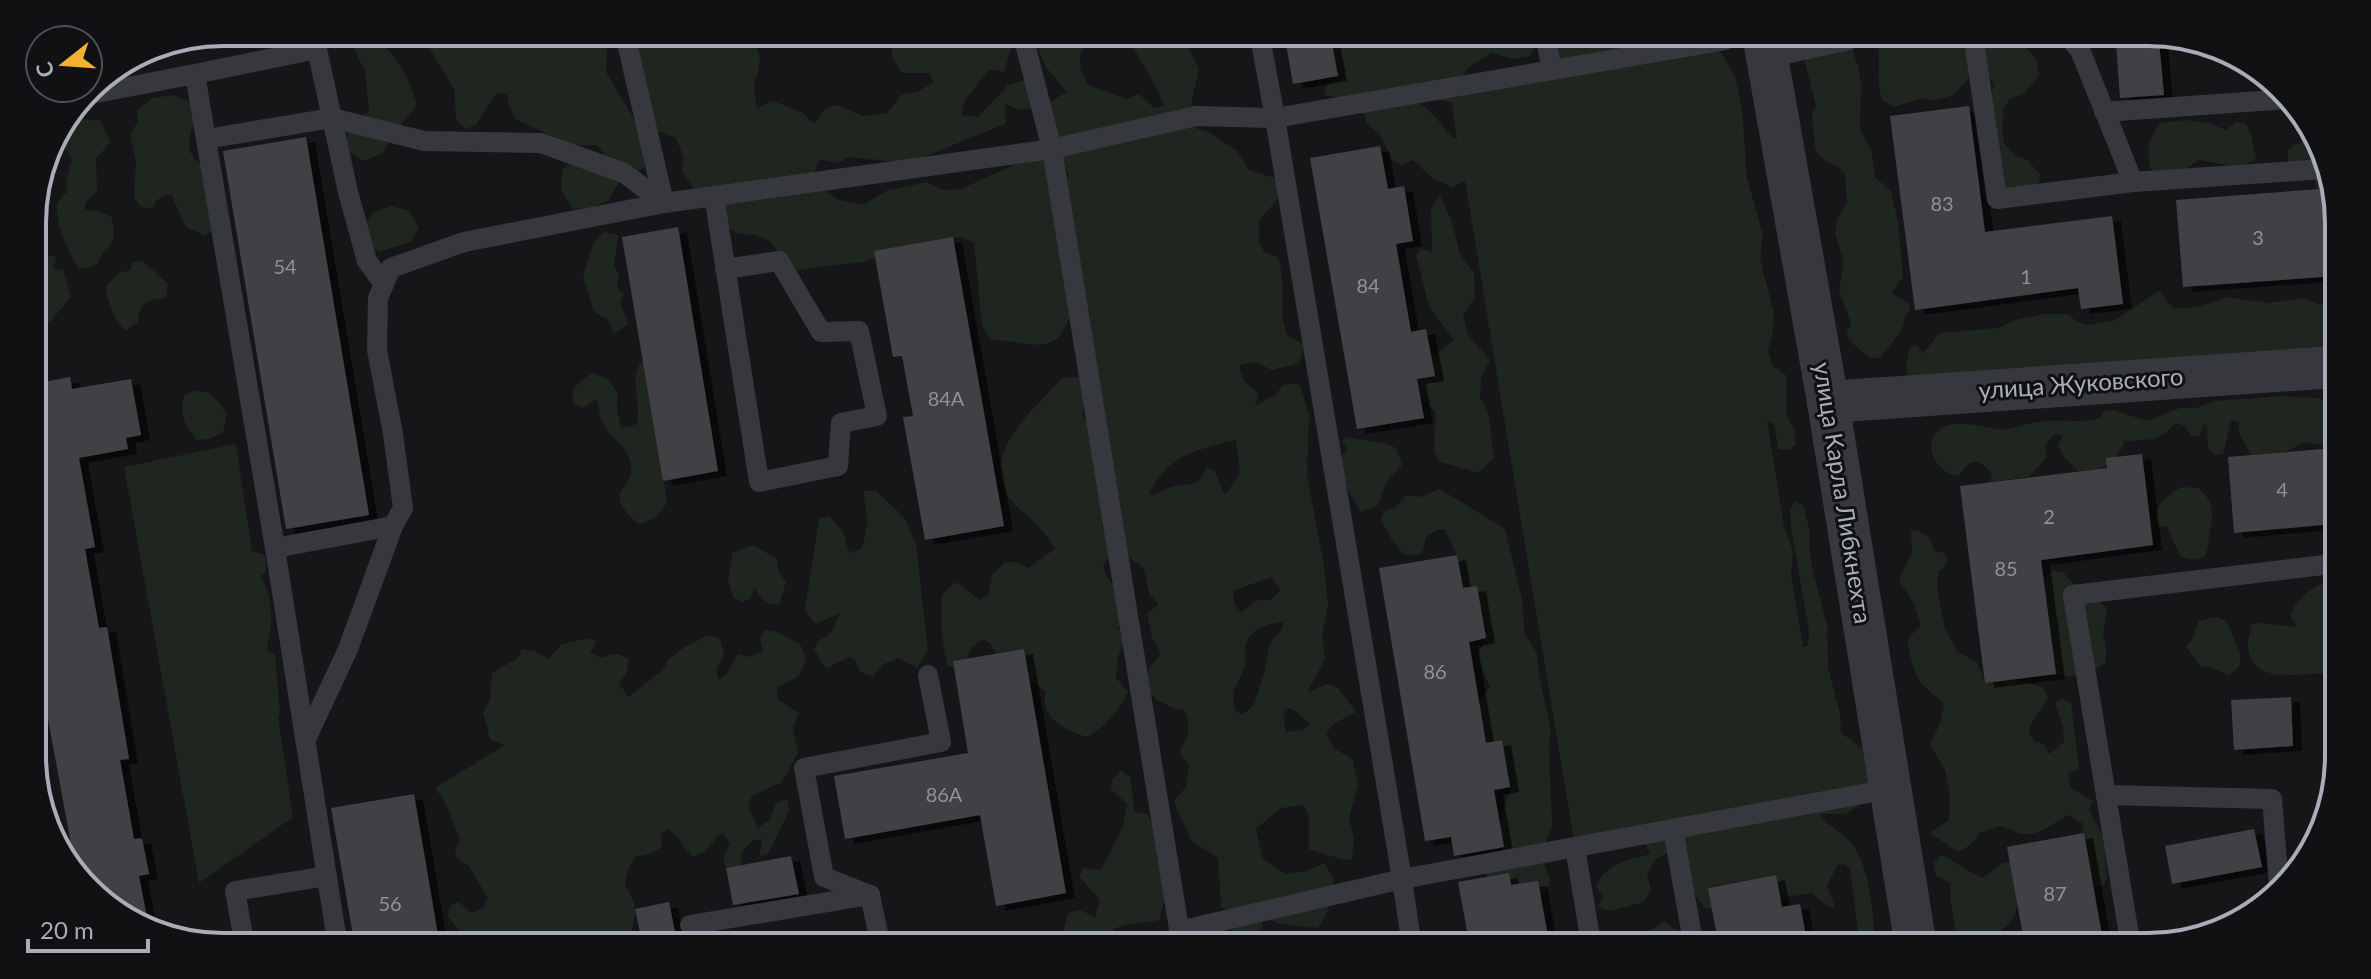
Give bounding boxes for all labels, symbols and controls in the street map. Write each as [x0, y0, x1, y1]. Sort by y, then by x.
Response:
north arrow [24, 24, 104, 104]
text: С [29, 59, 59, 81]
house number: 83 [1930, 191, 1954, 215]
house number: 3 [2252, 225, 2264, 249]
house number: 54 [273, 254, 297, 278]
house number: 1 [2020, 264, 2032, 288]
house number: 84 [1356, 273, 1380, 297]
street label: улица Карла Либкнехта [1808, 360, 1878, 625]
street label: улица Жуковского [1978, 361, 2184, 404]
house number: 84А [928, 386, 965, 410]
house number: 4 [2276, 477, 2288, 501]
house number: 2 [2043, 504, 2055, 528]
house number: 85 [1994, 556, 2018, 580]
house number: 86 [1423, 659, 1447, 683]
house number: 86А [926, 782, 963, 806]
house number: 87 [2043, 881, 2067, 905]
house number: 56 [378, 891, 402, 915]
scale bar [28, 903, 148, 953]
text: 20 m [40, 915, 94, 944]

